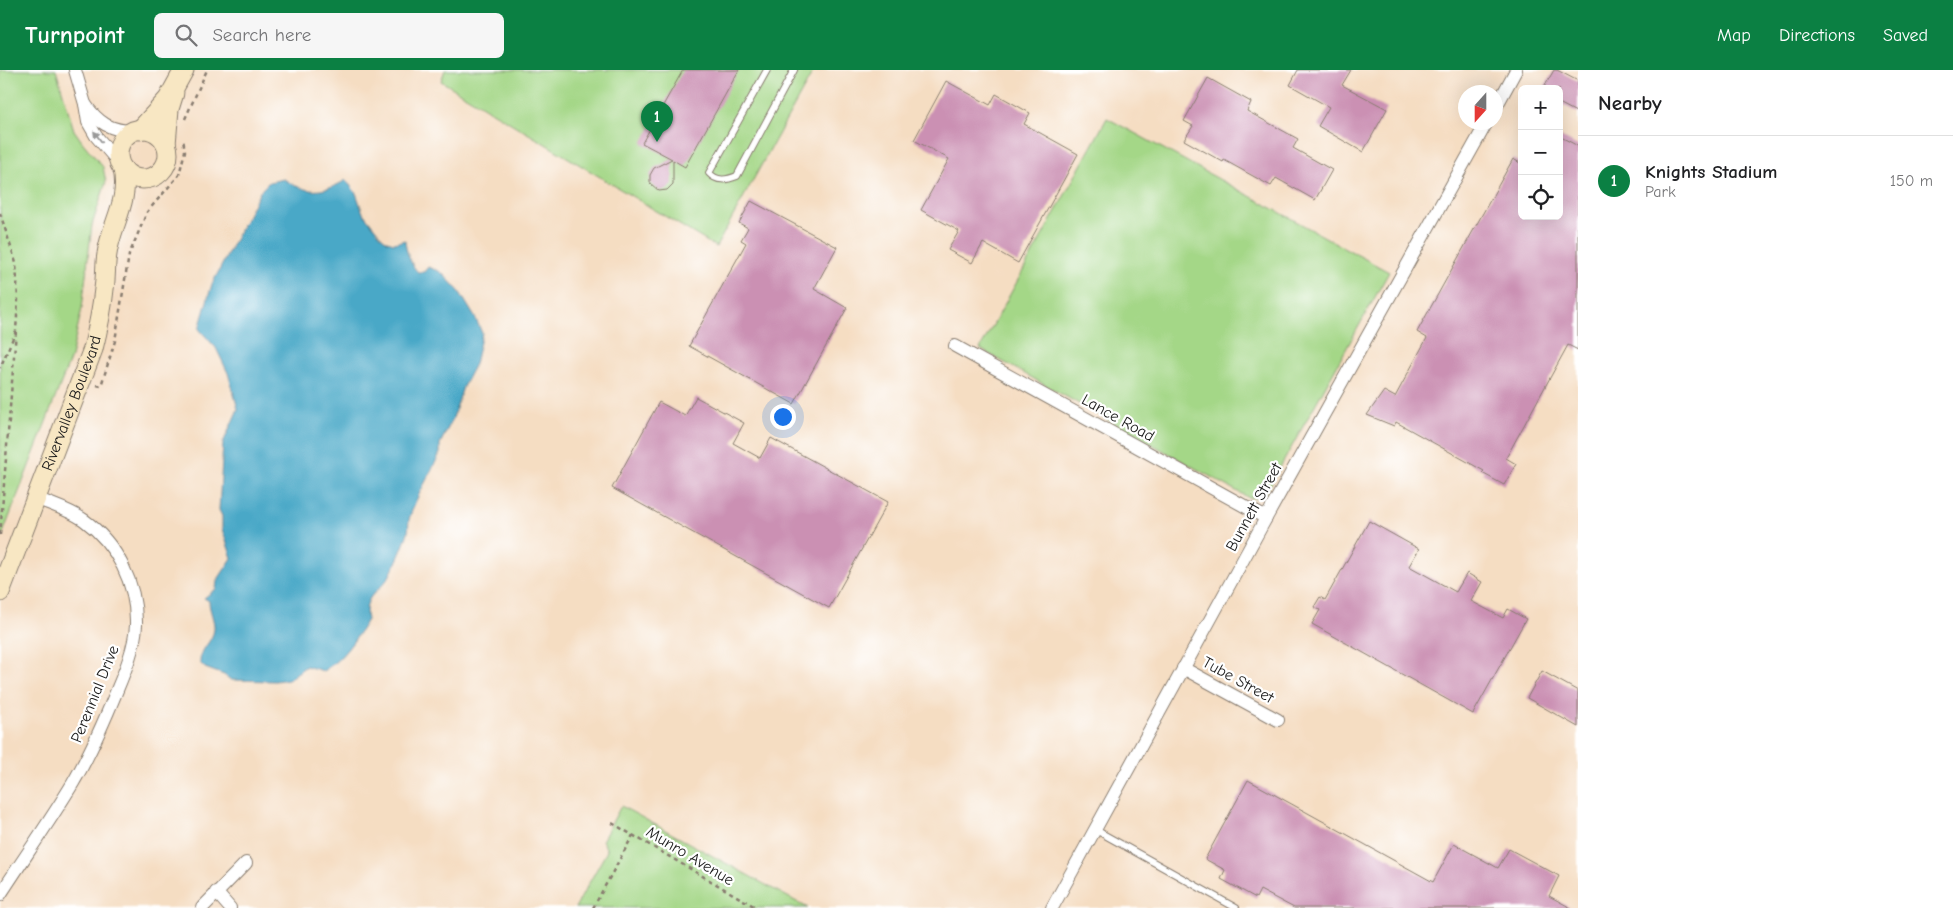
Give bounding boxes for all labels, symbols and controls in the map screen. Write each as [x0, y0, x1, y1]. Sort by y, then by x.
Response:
search box [154, 13, 504, 58]
text: Turnpoint [25, 21, 124, 49]
icon: search [172, 21, 200, 49]
text: Search here [212, 24, 311, 46]
text: Map [1717, 25, 1751, 46]
text: Directions [1779, 25, 1855, 46]
text: Saved [1883, 25, 1928, 46]
north arrow [1458, 85, 1503, 130]
map controls [1518, 85, 1563, 220]
button: + [1518, 85, 1563, 130]
text: Nearby [1598, 91, 1662, 115]
pin: 1 [641, 101, 673, 142]
one-way arrow [93, 130, 103, 144]
button: − [1518, 130, 1563, 175]
text: Knights Stadium [1645, 161, 1777, 183]
text: 1 [1611, 172, 1617, 190]
text: 150 m [1890, 172, 1933, 190]
button: locate [1518, 175, 1563, 220]
text: Park [1645, 183, 1676, 201]
street label: Rivervalley Boulevard [38, 334, 105, 473]
street label: Lance Road [1078, 391, 1158, 445]
your location [770, 404, 796, 430]
street label: Bunnett Street [1222, 459, 1286, 554]
street label: Perennial Drive [67, 643, 123, 745]
street label: Tube Street [1199, 653, 1277, 707]
street label: Munro Avenue [643, 823, 737, 889]

